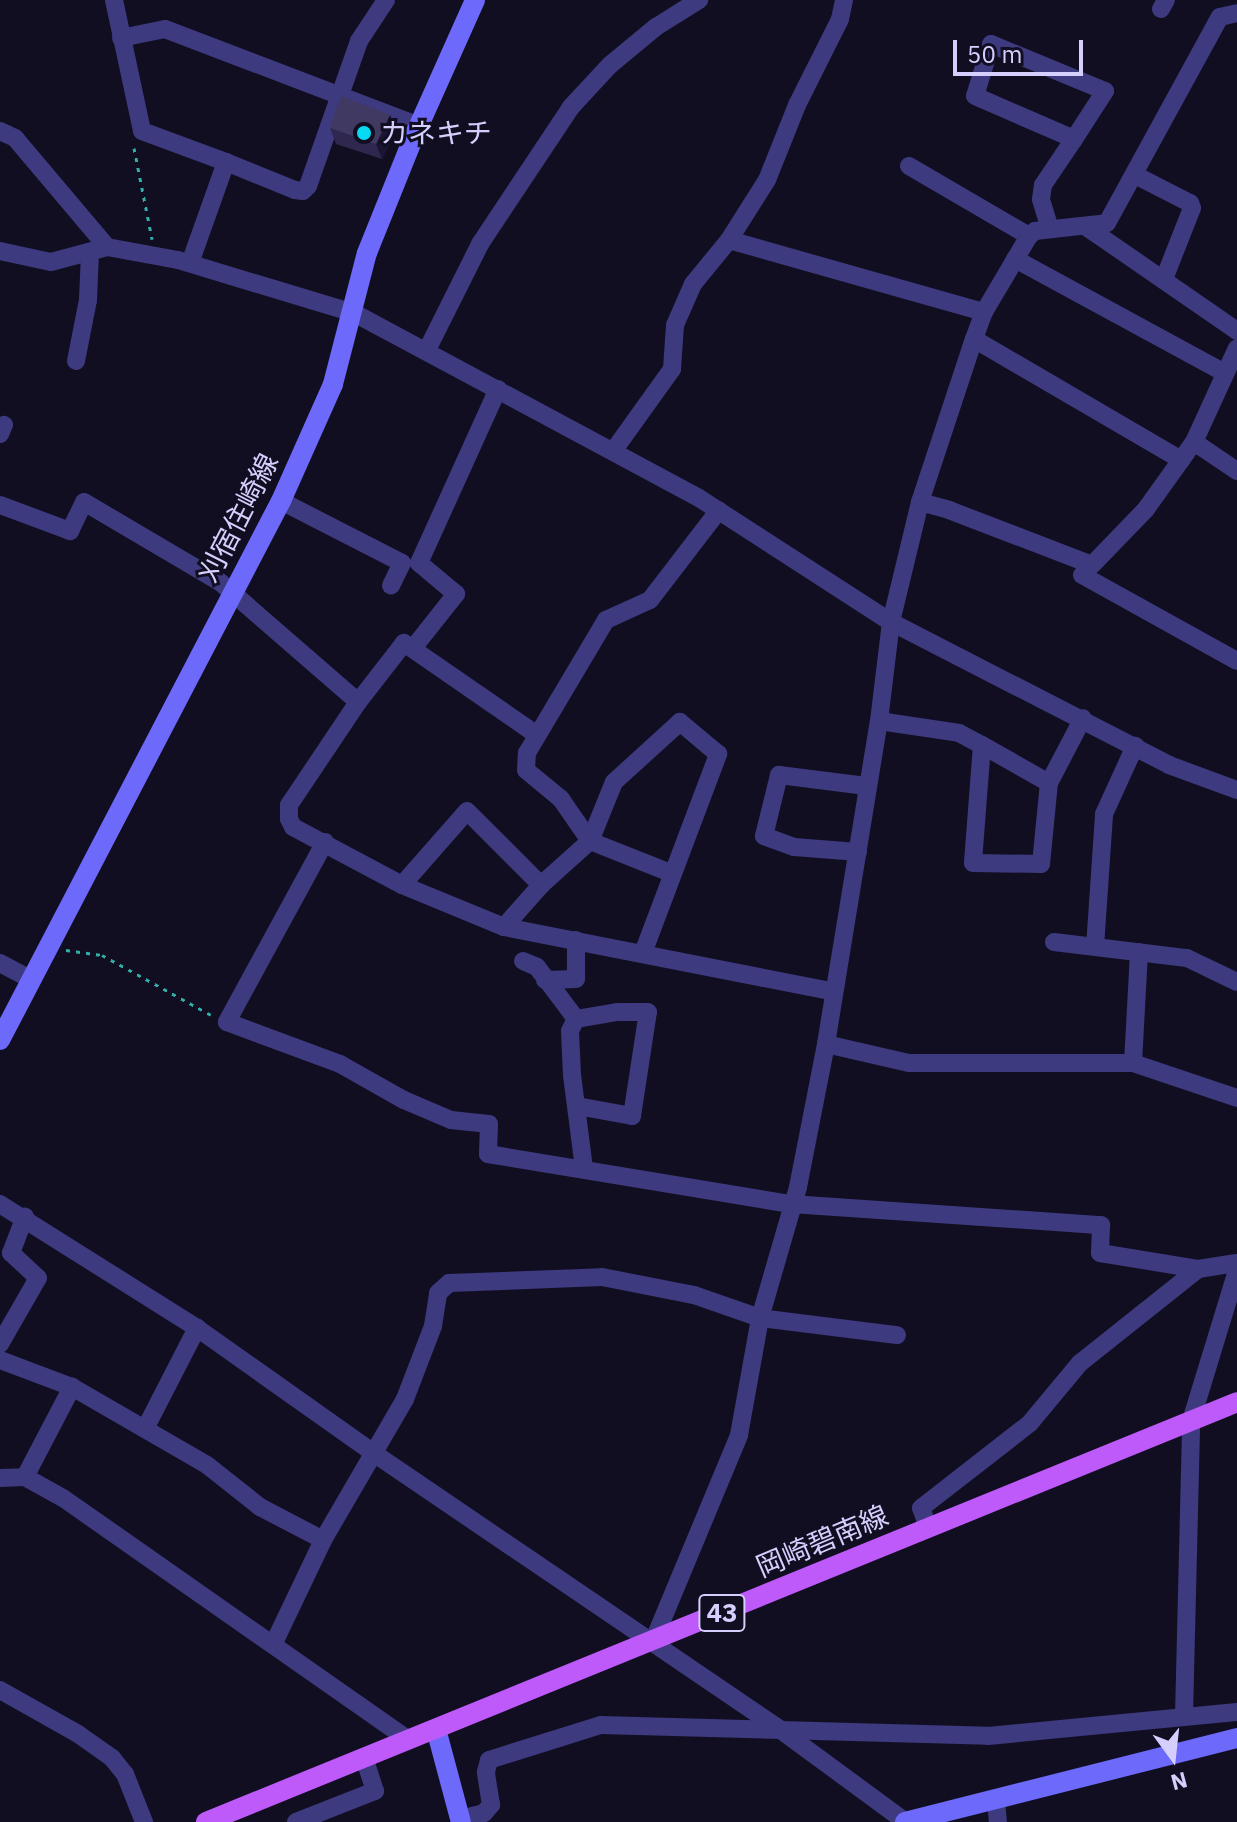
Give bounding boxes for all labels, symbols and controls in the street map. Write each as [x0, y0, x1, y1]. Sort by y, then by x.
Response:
scale bar [957, 24, 1087, 74]
text: 50 m [967, 38, 1022, 70]
place label: カネキチ [380, 116, 492, 150]
marker: カネキチ [355, 124, 373, 142]
street label: 刈宿住崎線 [191, 448, 285, 588]
street label: 岡崎碧南線 [751, 1498, 893, 1584]
road number: 43 [698, 1591, 746, 1635]
north arrow [1133, 1718, 1213, 1798]
text: N [1168, 1766, 1191, 1798]

